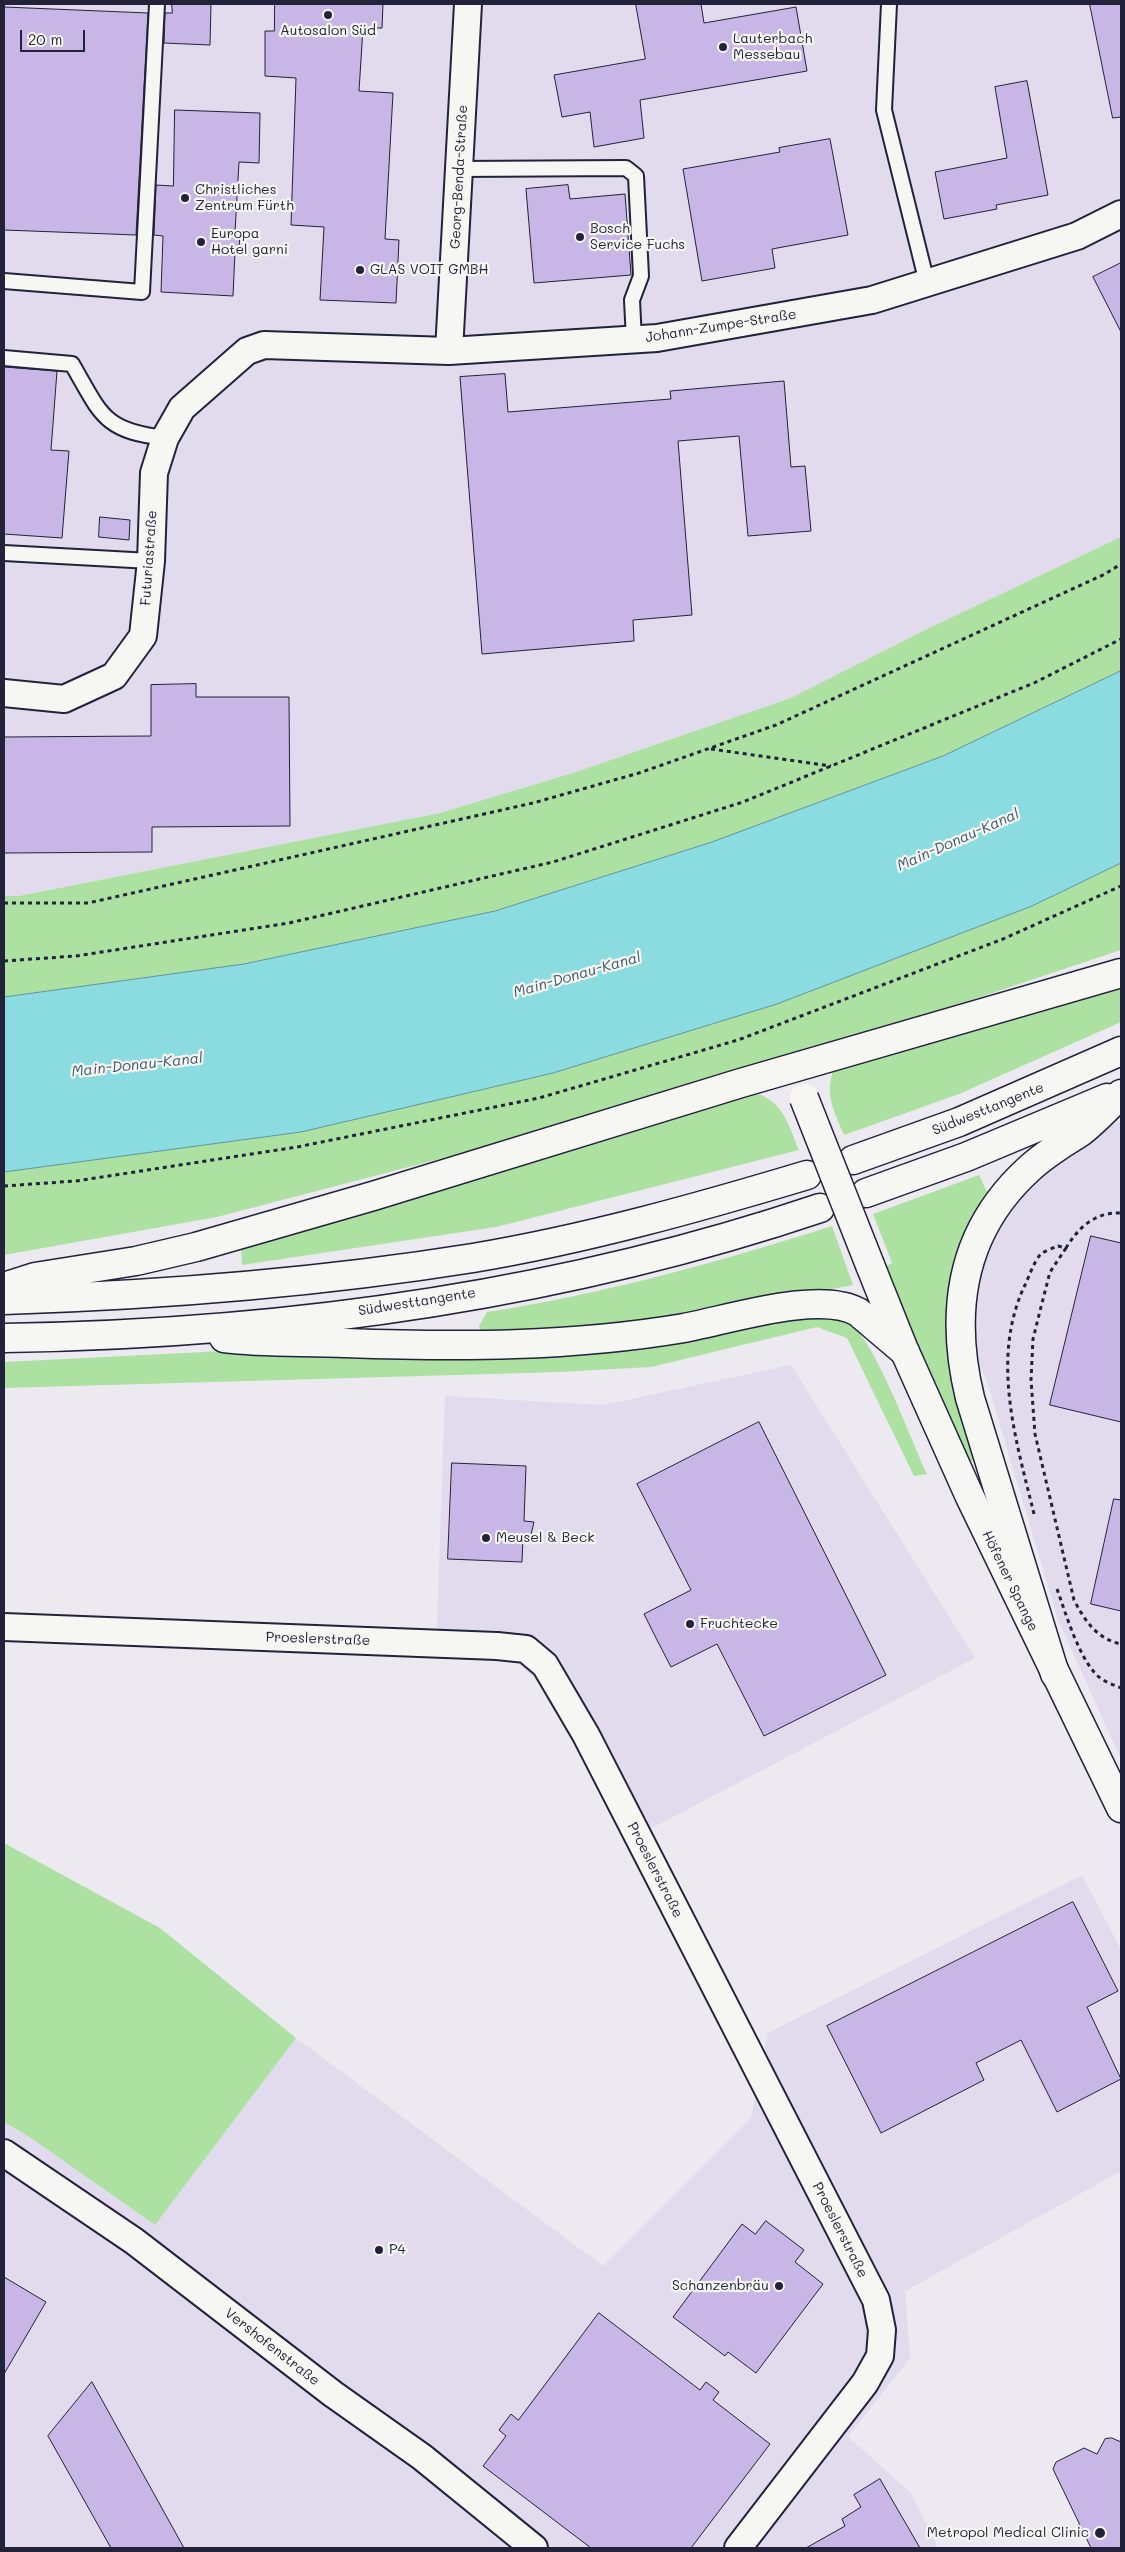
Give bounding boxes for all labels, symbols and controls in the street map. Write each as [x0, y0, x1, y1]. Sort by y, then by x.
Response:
marker: Autosalon Süd [322, 9, 334, 21]
scale bar [22, 20, 88, 52]
place label: Autosalon Süd [280, 23, 376, 39]
text: 20 m [28, 29, 62, 49]
place label: Lauterbach Messebau [733, 31, 812, 64]
marker: Lauterbach Messebau [717, 41, 729, 53]
street label: Georg-Benda-Straße [447, 104, 471, 250]
place label: Christliches Zentrum Fürth [195, 182, 294, 214]
marker: Christliches Zentrum Fürth [179, 192, 191, 204]
place label: Bosch Service Fuchs [590, 221, 685, 253]
place label: Europa Hotel garni [211, 226, 288, 258]
marker: Bosch Service Fuchs [574, 231, 586, 243]
marker: Europa Hotel garni [195, 236, 207, 248]
place label: GLAS VOIT GMBH [370, 262, 488, 278]
marker: GLAS VOIT GMBH [354, 264, 366, 276]
street label: Johann-Zumpe-Straße [644, 306, 798, 346]
street label: Futuriastraße [137, 510, 161, 606]
water label: Main-Donau-Kanal [894, 805, 1022, 875]
water label: Main-Donau-Kanal [511, 948, 643, 1002]
water label: Main-Donau-Kanal [71, 1049, 203, 1081]
street label: Südwesttangente [930, 1079, 1046, 1139]
street label: Südwesttangente [357, 1284, 477, 1320]
street label: Höfener Spange [978, 1528, 1042, 1634]
place label: Meusel & Beck [496, 1530, 595, 1546]
marker: Meusel & Beck [480, 1532, 492, 1544]
place label: Fruchtecke [700, 1616, 778, 1632]
marker: Fruchtecke [684, 1618, 696, 1630]
street label: Proeslerstraße [265, 1629, 371, 1649]
street label: Proeslerstraße [624, 1819, 686, 1921]
street label: Proeslerstraße [809, 2179, 871, 2281]
place label: P4 [389, 2242, 406, 2258]
marker: P4 [373, 2244, 385, 2256]
place label: Schanzenbräu [672, 2278, 769, 2294]
marker: Schanzenbräu [773, 2280, 785, 2292]
street label: Vershofenstraße [221, 2305, 323, 2389]
place label: Metropol Medical Clinic [927, 2525, 1089, 2541]
marker: Metropol Medical Clinic [1093, 2526, 1107, 2540]

